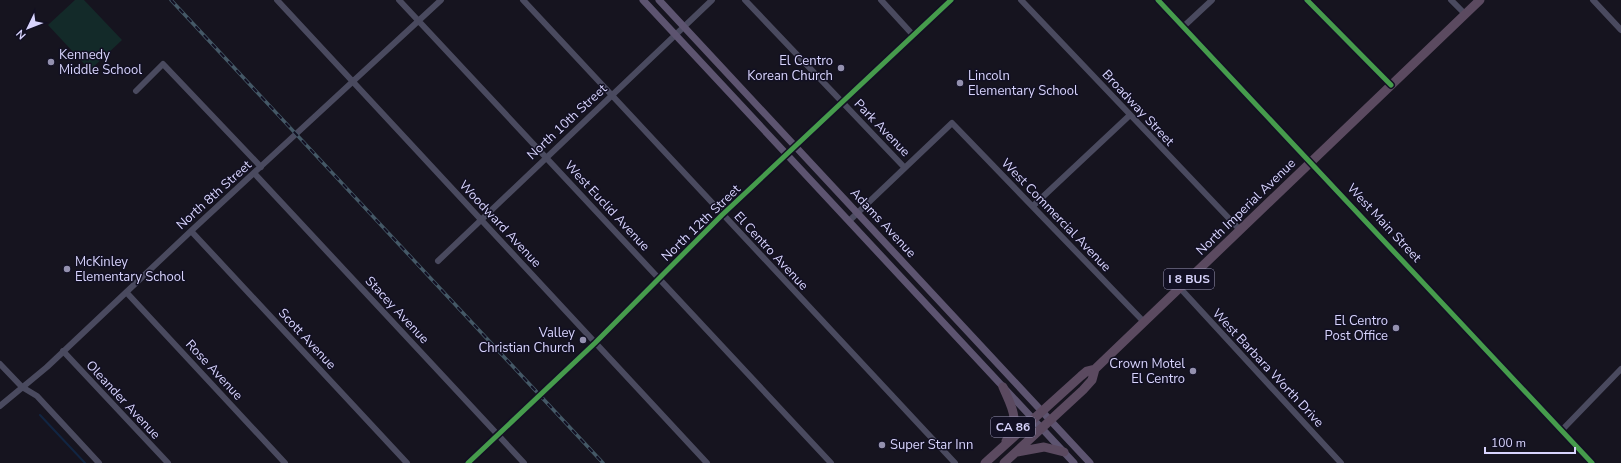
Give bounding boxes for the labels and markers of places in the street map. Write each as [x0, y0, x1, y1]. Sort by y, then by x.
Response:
place label: Kennedy Middle School [59, 46, 142, 79]
place label: El Centro Korean Church [747, 52, 833, 85]
marker: Kennedy Middle School [46, 57, 56, 67]
marker: El Centro Korean Church [836, 63, 846, 73]
place label: Lincoln Elementary School [968, 67, 1078, 100]
marker: Lincoln Elementary School [955, 78, 965, 88]
place label: McKinley Elementary School [75, 253, 185, 286]
marker: McKinley Elementary School [62, 264, 72, 274]
place label: El Centro Post Office [1325, 312, 1388, 345]
marker: El Centro Post Office [1391, 323, 1401, 333]
place label: Valley Christian Church [478, 324, 575, 357]
marker: Valley Christian Church [578, 335, 588, 345]
place label: Crown Motel El Centro [1109, 355, 1185, 388]
marker: Crown Motel El Centro [1188, 366, 1198, 376]
place label: Super Star Inn [890, 436, 973, 454]
marker: Super Star Inn [877, 440, 887, 450]

